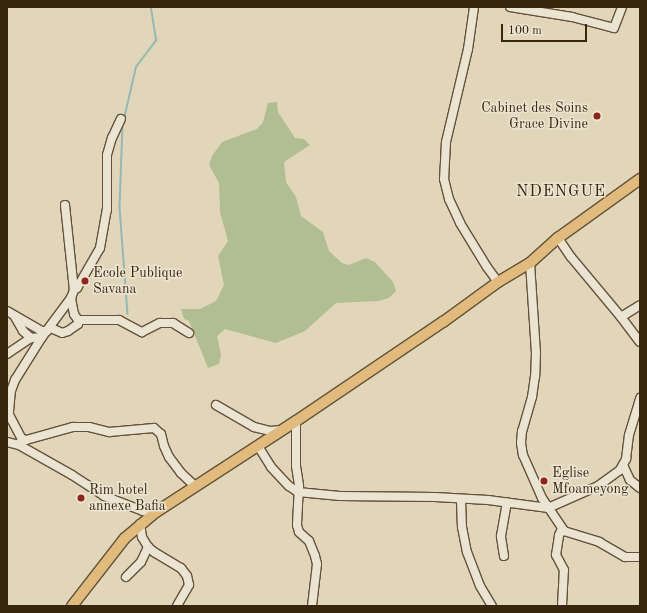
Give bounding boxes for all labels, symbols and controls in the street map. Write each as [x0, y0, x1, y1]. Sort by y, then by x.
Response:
scale bar [503, 16, 589, 42]
text: 100 m [508, 25, 542, 37]
place label: Cabinet des Soins Grace Divine [481, 100, 588, 132]
marker: Cabinet des Soins Grace Divine [591, 110, 603, 122]
district label: NDENGUE [516, 182, 606, 202]
place label: Ecole Publique Savana [93, 265, 183, 298]
marker: Ecole Publique Savana [80, 276, 90, 286]
place label: Eglise Mfoameyong [552, 465, 629, 498]
marker: Eglise Mfoameyong [539, 476, 549, 486]
place label: Rim hotel annexe Bafia [89, 482, 166, 514]
marker: Rim hotel annexe Bafia [76, 493, 86, 503]

